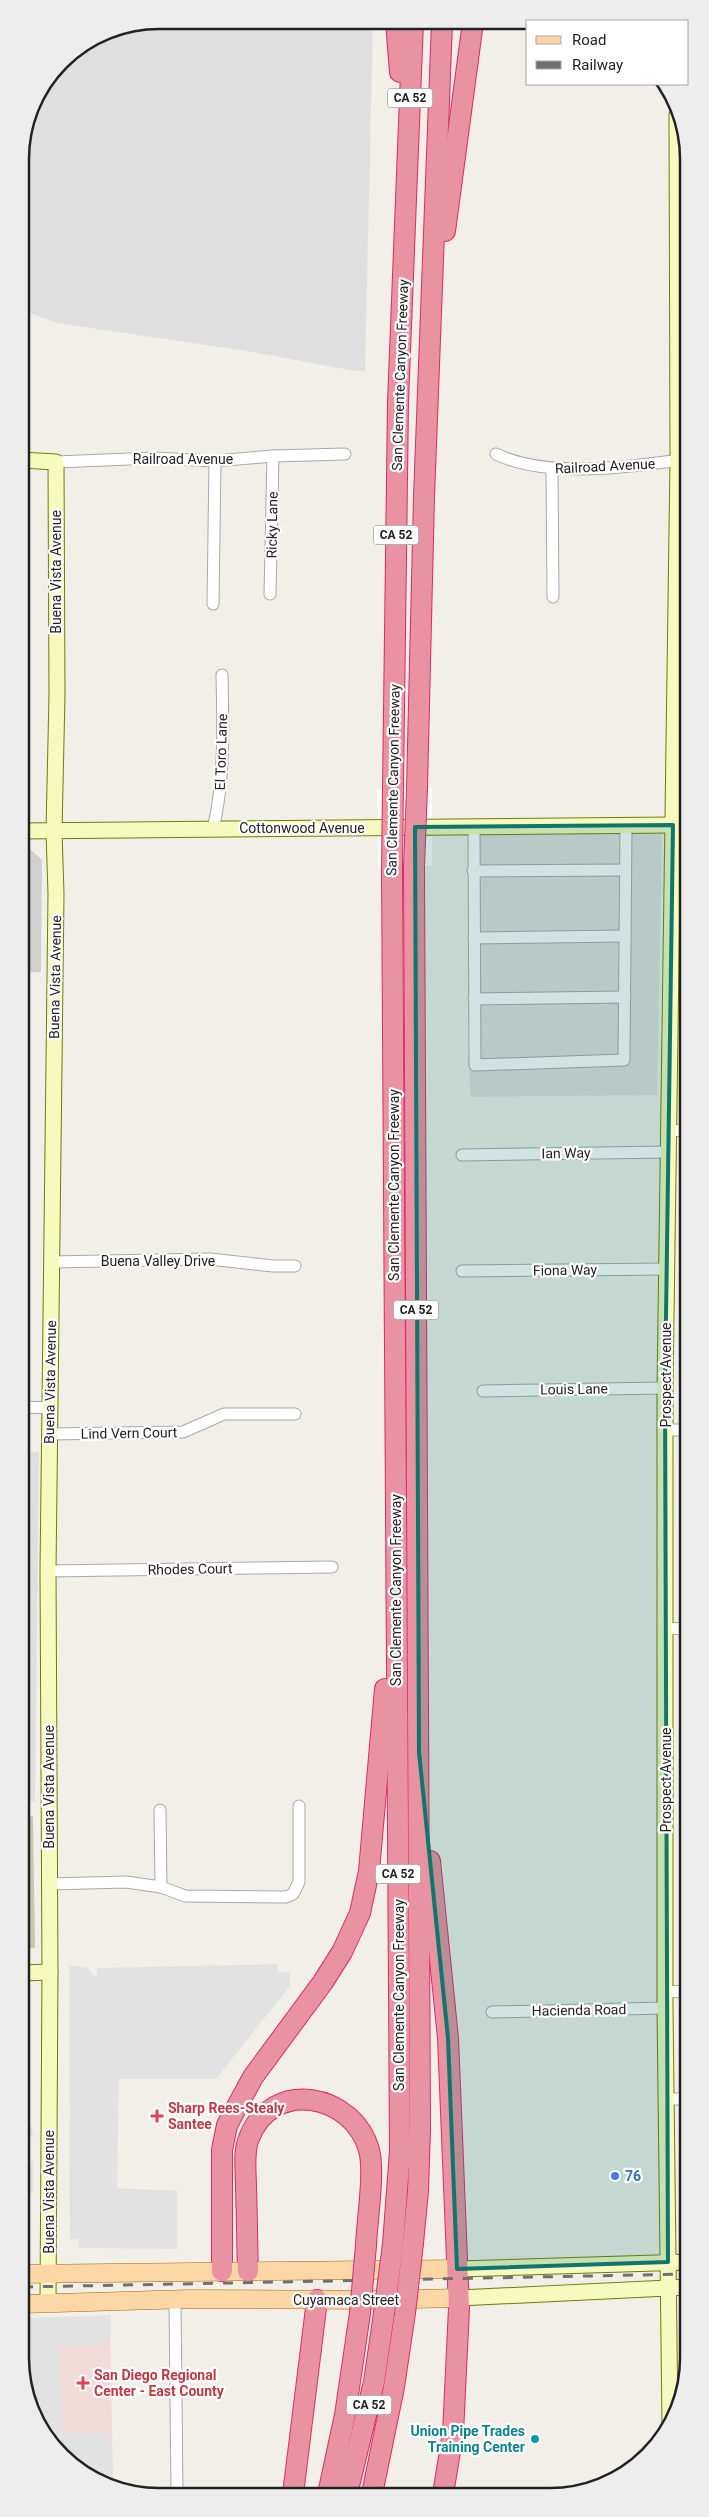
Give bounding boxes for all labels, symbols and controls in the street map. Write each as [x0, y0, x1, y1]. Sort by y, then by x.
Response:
legend [526, 20, 689, 85]
text: Road [572, 31, 606, 49]
text: Railway [572, 56, 623, 74]
road number: CA 52 [388, 89, 432, 108]
street label: San Clemente Canyon Freeway [389, 278, 411, 471]
street label: Railroad Avenue [133, 451, 233, 467]
street label: Railroad Avenue [554, 455, 656, 477]
street label: Ricky Lane [263, 491, 281, 559]
street label: Buena Vista Avenue [48, 510, 64, 634]
road number: CA 52 [374, 526, 418, 544]
street label: San Clemente Canyon Freeway [383, 684, 403, 876]
street label: El Toro Lane [212, 713, 230, 791]
street label: Cottonwood Avenue [239, 820, 365, 836]
street label: Buena Vista Avenue [46, 915, 64, 1039]
street label: San Clemente Canyon Freeway [386, 1089, 402, 1281]
street label: Ian Way [541, 1145, 591, 1161]
street label: Buena Valley Drive [101, 1253, 215, 1269]
street label: Fiona Way [533, 1261, 598, 1279]
road number: CA 52 [394, 1300, 438, 1320]
street label: Buena Vista Avenue [41, 1320, 59, 1444]
street label: Prospect Avenue [658, 1322, 674, 1428]
street label: Louis Lane [540, 1380, 608, 1398]
street label: Lind Vern Court [81, 1424, 178, 1442]
street label: San Clemente Canyon Freeway [388, 1494, 404, 1686]
street label: Rhodes Court [147, 1560, 233, 1578]
street label: Buena Vista Avenue [41, 1725, 57, 1849]
street label: Prospect Avenue [658, 1727, 674, 1833]
road number: CA 52 [376, 1865, 420, 1884]
street label: San Clemente Canyon Freeway [391, 1899, 407, 2091]
street label: Hacienda Road [532, 2001, 626, 2019]
place label: Sharp Rees-Stealy Santee [168, 2100, 285, 2132]
marker: Sharp Rees-Stealy Santee [150, 2109, 164, 2123]
street label: Buena Vista Avenue [41, 2130, 57, 2254]
place label: 76 [625, 2168, 641, 2184]
marker: 76 [609, 2170, 621, 2182]
street label: Cuyamaca Street [293, 2292, 400, 2308]
place label: San Diego Regional Center - East County [94, 2367, 225, 2399]
marker: San Diego Regional Center - East County [76, 2376, 90, 2390]
road number: CA 52 [346, 2396, 392, 2414]
place label: Union Pipe Trades Training Center [410, 2423, 525, 2455]
marker: Union Pipe Trades Training Center [529, 2433, 541, 2445]

